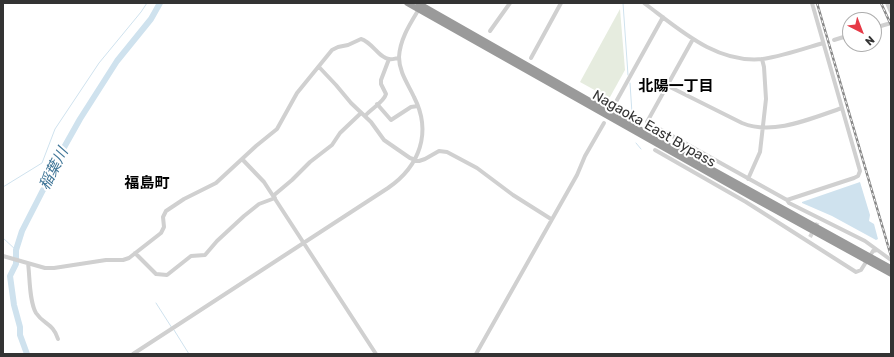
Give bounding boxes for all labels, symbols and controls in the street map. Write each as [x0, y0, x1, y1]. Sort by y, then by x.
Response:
north arrow [842, 12, 882, 52]
text: N [862, 33, 877, 48]
district label: 北陽一丁目 [639, 78, 713, 96]
street label: Nagaoka East Bypass [589, 87, 719, 171]
water label: 稲葉川 [36, 145, 72, 193]
district label: 福島町 [125, 175, 169, 193]

